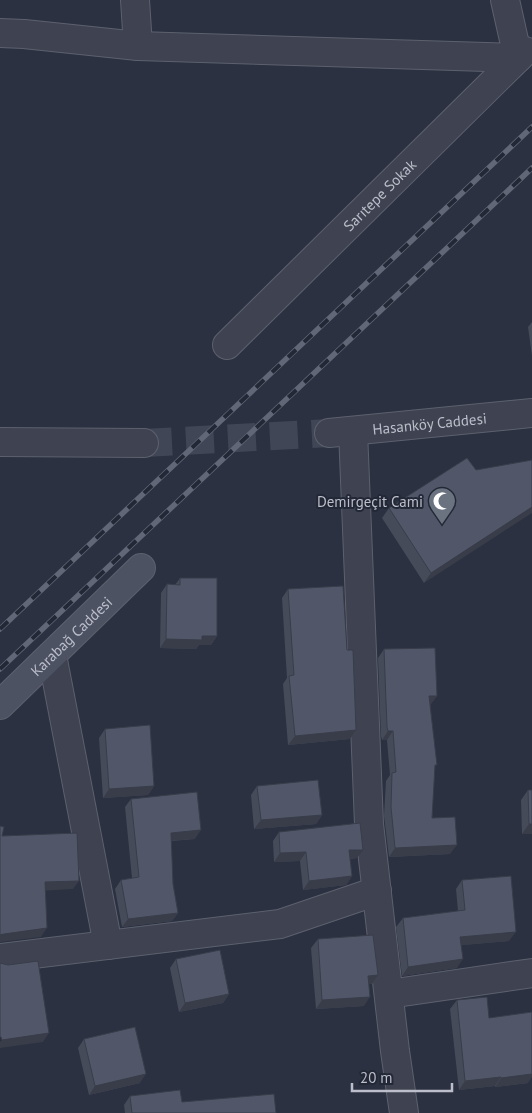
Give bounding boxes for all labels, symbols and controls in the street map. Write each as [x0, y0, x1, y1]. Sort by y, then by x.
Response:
street label: Sarıtepe Sokak [339, 154, 420, 235]
street label: Hasanköy Caddesi [371, 408, 488, 438]
mosque icon: Demirgeçit Cami [427, 486, 457, 525]
place label: Demirgeçit Cami [317, 492, 423, 511]
street label: Karabağ Caddesi [26, 592, 116, 680]
scale bar [352, 1060, 452, 1092]
text: 20 m [360, 1068, 393, 1087]

